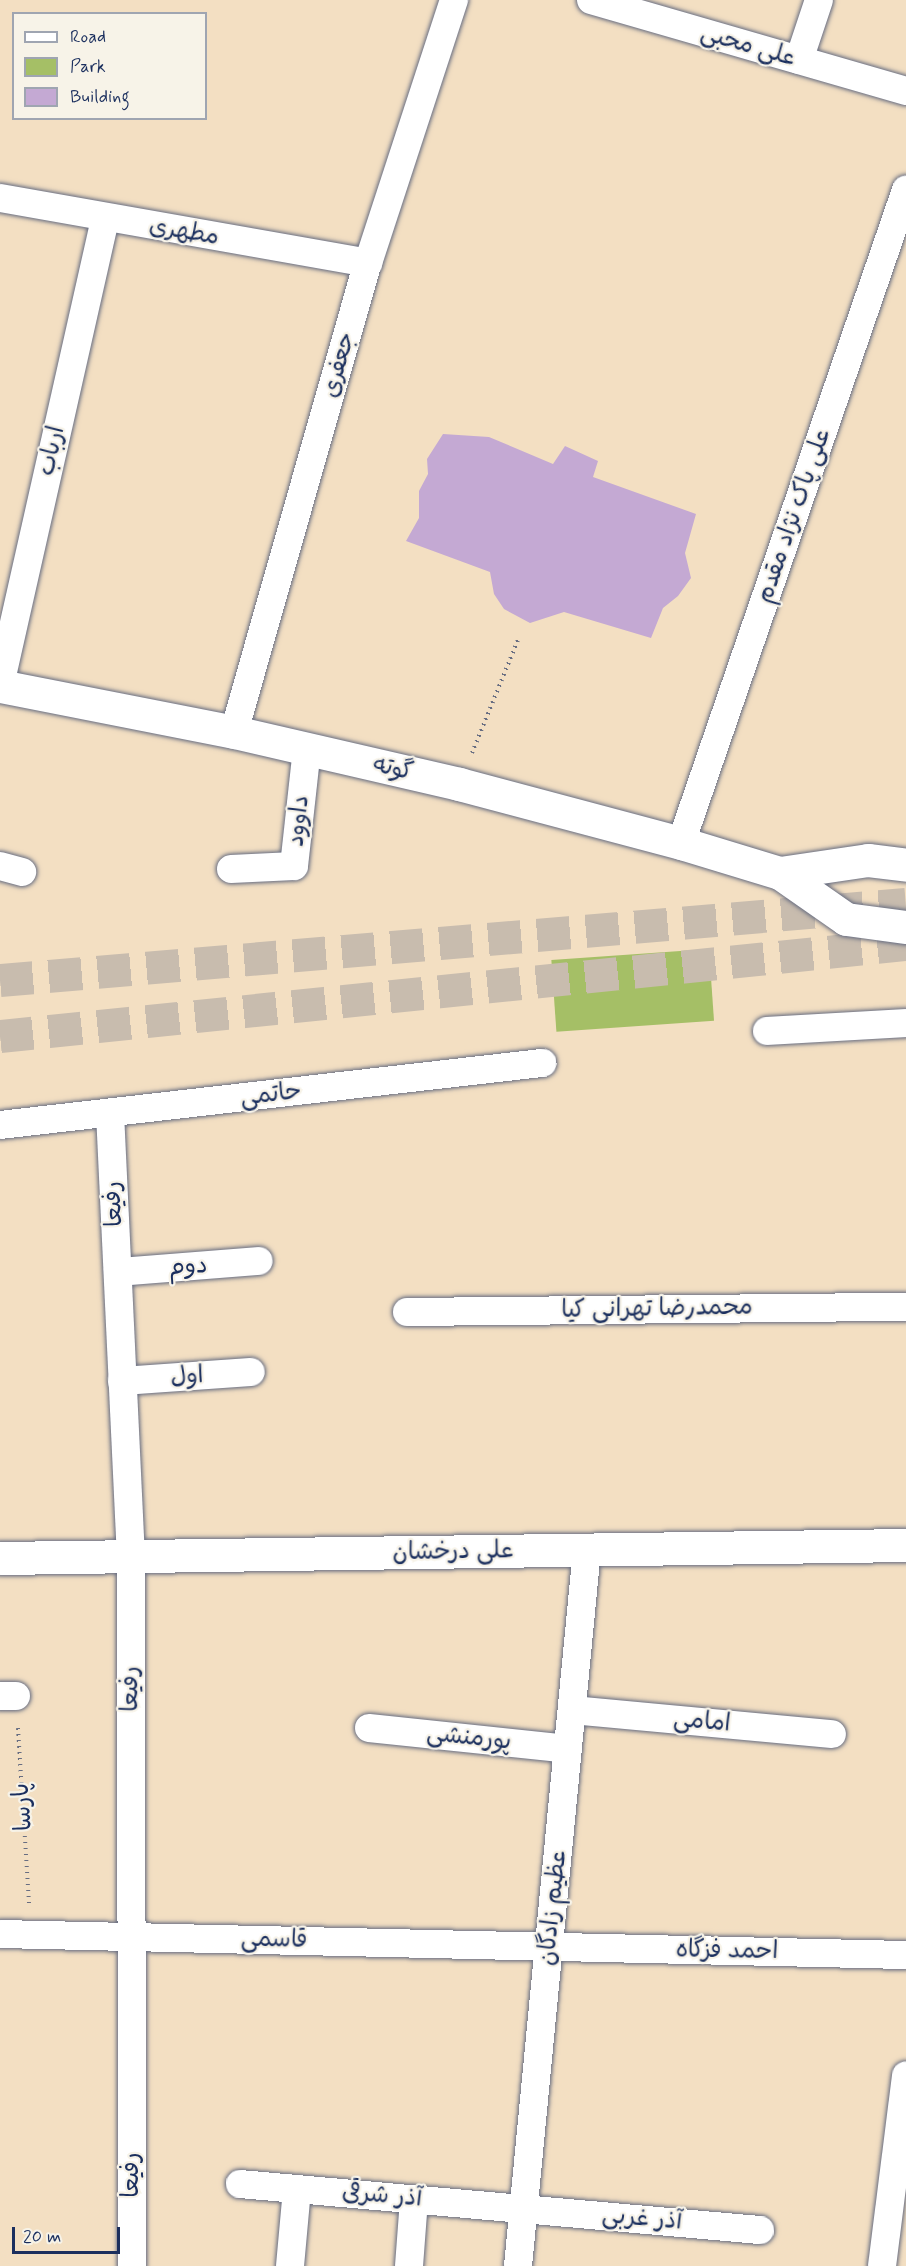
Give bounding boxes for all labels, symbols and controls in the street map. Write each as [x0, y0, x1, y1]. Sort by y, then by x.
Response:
legend [12, 12, 207, 120]
street label: علی محبی [697, 19, 799, 73]
text: Road [70, 25, 106, 49]
text: Park [70, 55, 106, 79]
text: Building [70, 85, 130, 109]
street label: مطهری [147, 212, 221, 252]
street label: جعفری [316, 329, 362, 401]
street label: ارباب [32, 423, 72, 479]
street label: علی پاک نژاد مقدم [751, 425, 837, 607]
street label: گوته [370, 750, 416, 788]
street label: داوود [282, 794, 316, 848]
street label: حاتمی [239, 1077, 303, 1113]
street label: رفیعا [98, 1181, 130, 1227]
street label: دوم [168, 1251, 208, 1283]
street label: محمدرضا تهرانی کیا [561, 1293, 753, 1325]
street label: اول [169, 1361, 205, 1393]
street label: علی درخشان [392, 1537, 514, 1567]
street label: رفیعا [117, 1666, 145, 1712]
street label: امامی [672, 1705, 732, 1739]
street label: پورمنشی [425, 1719, 513, 1757]
street label: پارسا [7, 1782, 39, 1832]
street label: عظیم زادگان [533, 1849, 573, 1967]
street label: قاسمی [240, 1925, 308, 1955]
street label: احمد فزگاه [676, 1936, 778, 1966]
street label: رفیعا [118, 2152, 146, 2198]
street label: آذر شرقی [341, 2178, 423, 2214]
street label: آذر غربی [601, 2201, 683, 2237]
scale bar [15, 2215, 123, 2253]
text: 20 m [23, 2225, 61, 2249]

